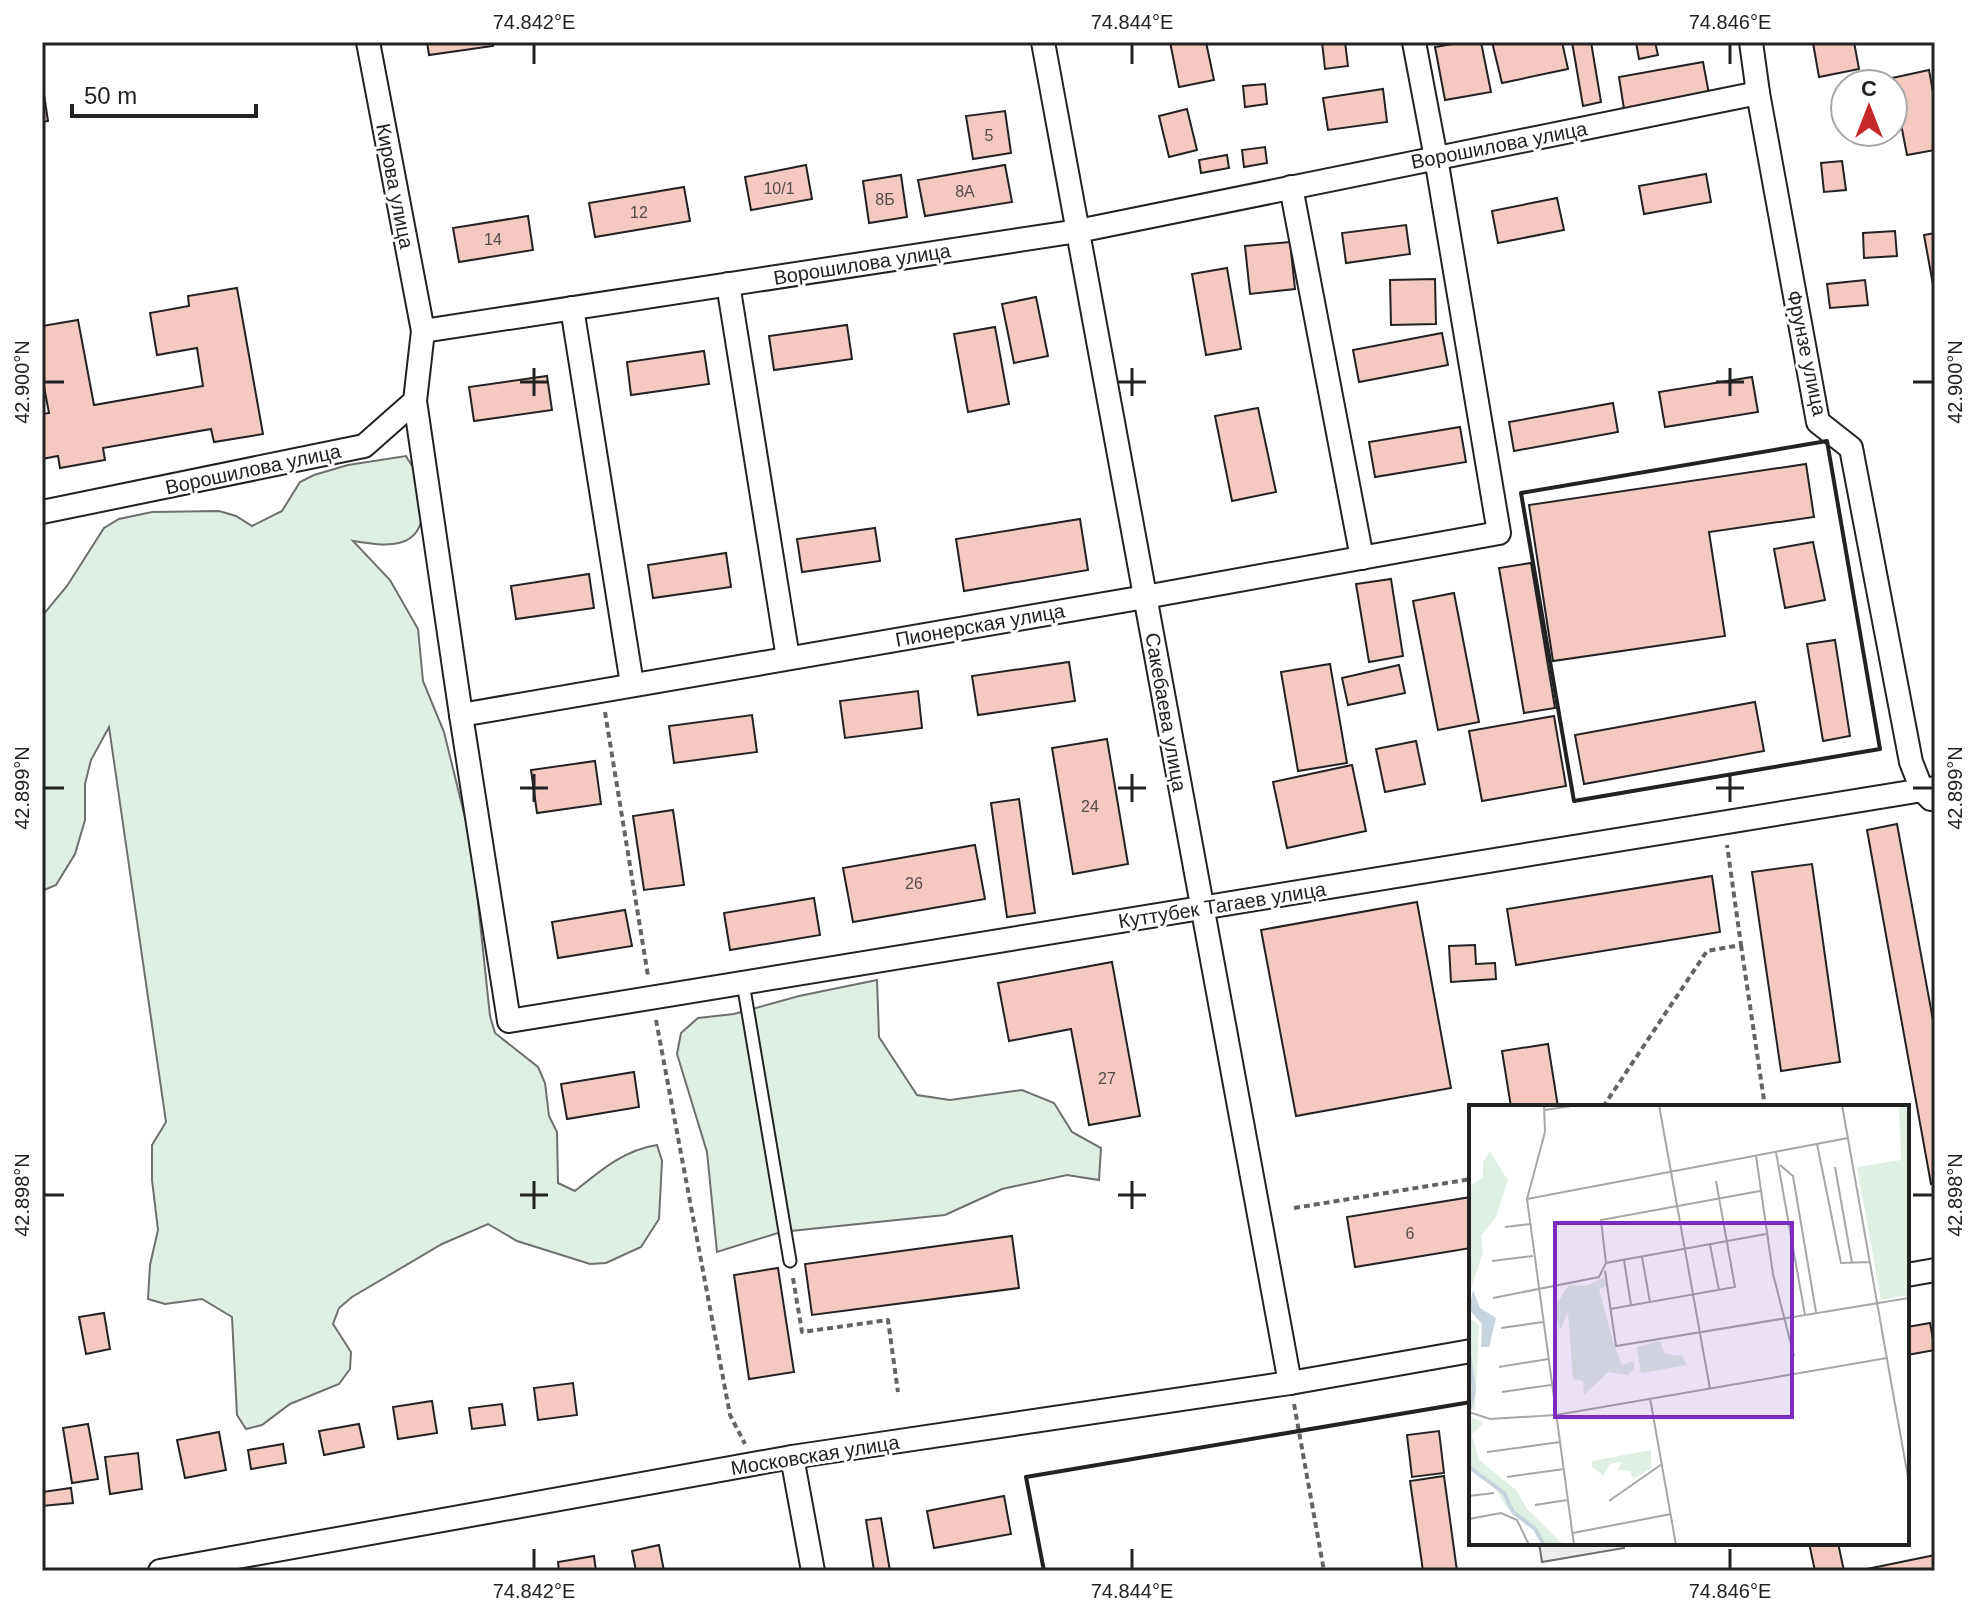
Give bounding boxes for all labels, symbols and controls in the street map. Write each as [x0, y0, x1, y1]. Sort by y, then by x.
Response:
text: 74.842°E [493, 11, 575, 33]
text: 74.844°E [1091, 11, 1173, 33]
text: 74.846°E [1689, 11, 1771, 33]
scale bar [72, 68, 256, 118]
north arrow [1829, 68, 1909, 148]
text: С [1861, 76, 1877, 101]
text: 50 m [84, 82, 137, 109]
street label: Ворошилова улица [1409, 117, 1590, 173]
street label: Кирова улица [372, 121, 418, 251]
house number: 5 [985, 127, 994, 144]
house number: 10/1 [763, 180, 795, 197]
house number: 8А [955, 183, 975, 200]
house number: 8Б [875, 191, 895, 208]
house number: 12 [630, 204, 648, 221]
house number: 14 [484, 231, 502, 248]
street label: Ворошилова улица [772, 239, 953, 289]
street label: Фрунзе улица [1783, 288, 1831, 419]
text: 42.900°N [11, 340, 33, 424]
text: 42.900°N [1944, 340, 1966, 424]
street label: Ворошилова улица [163, 439, 344, 498]
street label: Пионерская улица [894, 599, 1067, 651]
street label: Сакебаева улица [1141, 631, 1191, 794]
text: 42.899°N [11, 746, 33, 830]
text: 42.899°N [1944, 746, 1966, 830]
house number: 24 [1081, 798, 1099, 815]
house number: 26 [905, 875, 923, 892]
street label: Куттубек Тагаев улица [1117, 878, 1328, 932]
house number: 27 [1098, 1070, 1116, 1087]
inset map [1469, 1105, 1909, 1545]
text: 42.898°N [11, 1153, 33, 1237]
text: 42.898°N [1944, 1153, 1966, 1237]
house number: 6 [1406, 1225, 1415, 1242]
street label: Московская улица [729, 1431, 902, 1479]
text: 74.842°E [493, 1580, 575, 1602]
text: 74.844°E [1091, 1580, 1173, 1602]
text: 74.846°E [1689, 1580, 1771, 1602]

